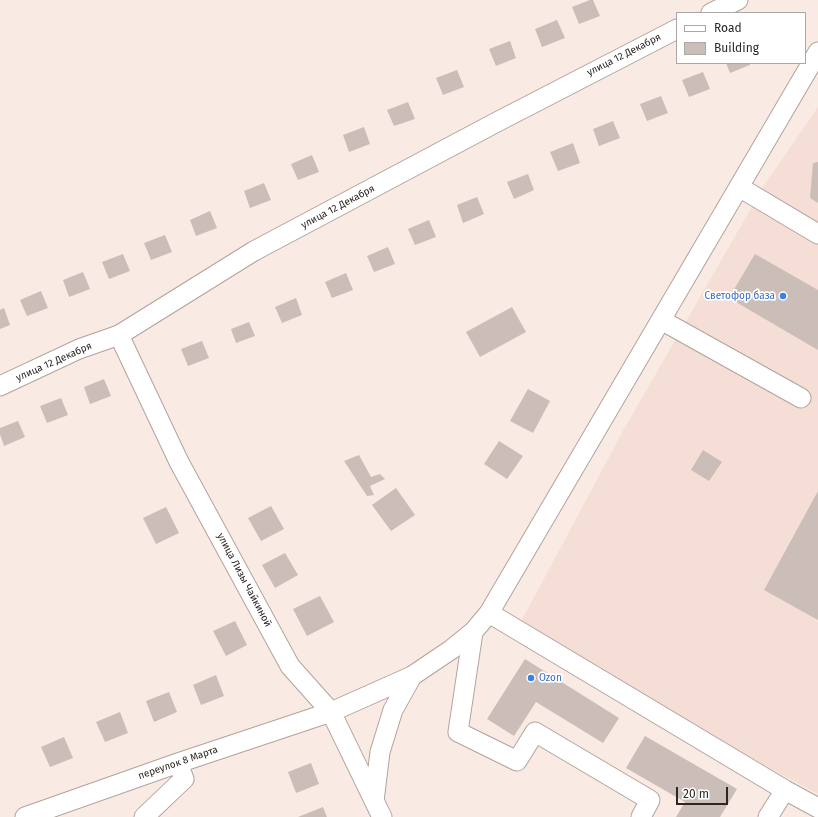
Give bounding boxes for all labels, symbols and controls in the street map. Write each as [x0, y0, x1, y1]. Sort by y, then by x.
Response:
legend [676, 12, 806, 64]
text: Road [714, 21, 742, 35]
street label: улица 12 Декабря [585, 31, 663, 79]
text: Building [714, 41, 759, 55]
street label: улица 12 Декабря [299, 183, 377, 231]
place label: Светофор база [705, 290, 775, 302]
marker: Светофор база [778, 291, 788, 301]
street label: улица 12 Декабря [14, 340, 94, 384]
street label: улица Лизы Чайкиной [214, 531, 274, 629]
place label: Ozon [539, 672, 562, 684]
marker: Ozon [526, 673, 536, 683]
street label: переулок 8 Марта [137, 744, 219, 782]
scale bar [678, 779, 730, 805]
text: 20 m [683, 787, 709, 801]

